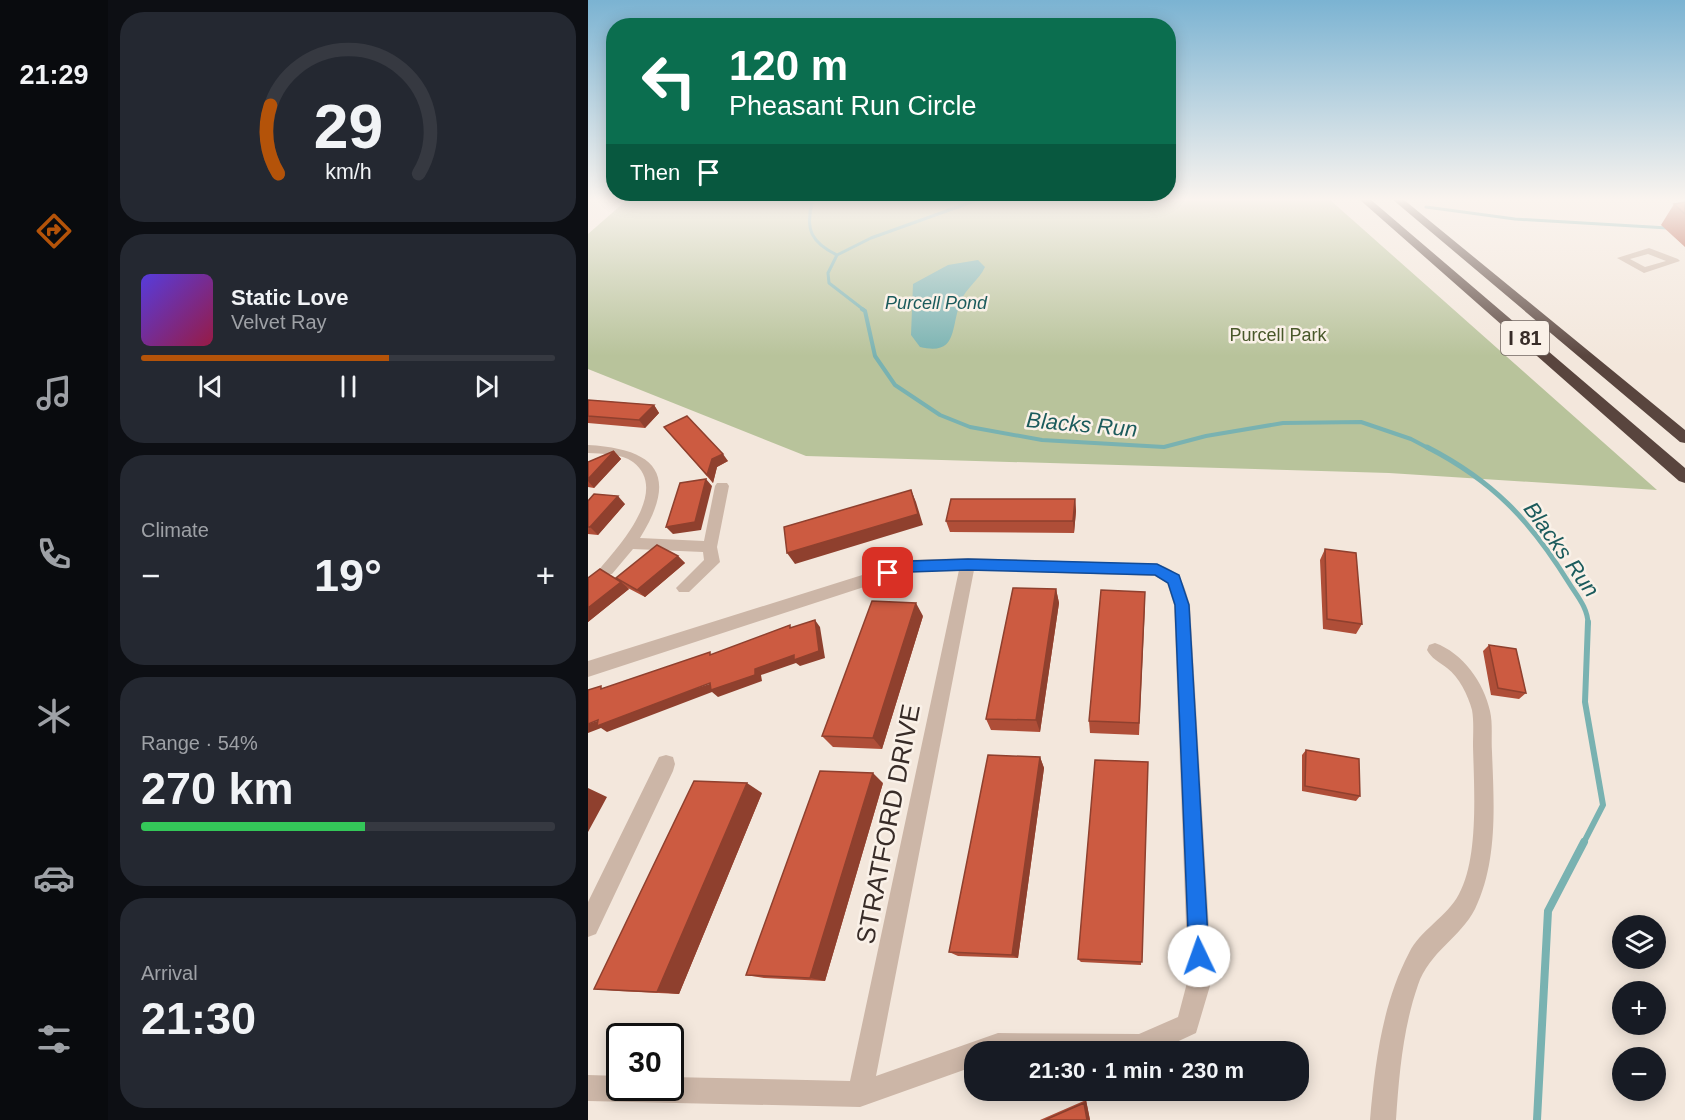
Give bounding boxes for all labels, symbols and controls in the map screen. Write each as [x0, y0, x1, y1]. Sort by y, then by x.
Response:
icon: left [630, 42, 708, 120]
text: 120 m [729, 42, 848, 89]
text: 21:29 [19, 60, 89, 90]
text: Pheasant Run Circle [729, 91, 977, 121]
text: 29 [313, 92, 383, 161]
icon: arrive [692, 156, 725, 189]
text: km/h [325, 160, 371, 184]
text: Then [630, 160, 680, 185]
icon: directions [33, 210, 75, 252]
text: Static Love [231, 285, 348, 310]
water label: Purcell Pond [885, 293, 988, 313]
text: Velvet Ray [231, 311, 327, 333]
road number: I 81 [1501, 321, 1549, 355]
park label: Purcell Park [1229, 325, 1328, 345]
icon: previous [194, 370, 227, 403]
icon: pause [332, 370, 365, 403]
icon: next [470, 370, 503, 403]
icon: music [33, 372, 75, 414]
water label: Blacks Run [1025, 407, 1138, 442]
water label: Blacks Run [1519, 497, 1604, 602]
text: Climate [141, 519, 209, 541]
icon: phone [33, 533, 75, 575]
pin [862, 547, 913, 598]
text: 19° [314, 550, 382, 601]
icon: arrive [871, 556, 904, 589]
text: − [141, 557, 160, 594]
text: + [536, 557, 555, 594]
icon: climate [33, 695, 75, 737]
street label: STRATFORD DRIVE [850, 702, 926, 946]
text: Range · 54% [141, 732, 258, 754]
text: 270 km [141, 763, 294, 814]
icon: car [33, 857, 75, 899]
map controls [1612, 915, 1666, 1101]
button: layers [1612, 915, 1666, 969]
position arrow [1167, 924, 1231, 988]
text: Arrival [141, 962, 198, 984]
button: + [1612, 981, 1666, 1035]
text: 21:30 [141, 993, 256, 1044]
icon: filters [33, 1018, 75, 1060]
speed limit sign: 30 [606, 1023, 684, 1101]
button: − [1612, 1047, 1666, 1101]
text: 21:30 · 1 min · 230 m [1029, 1058, 1244, 1083]

